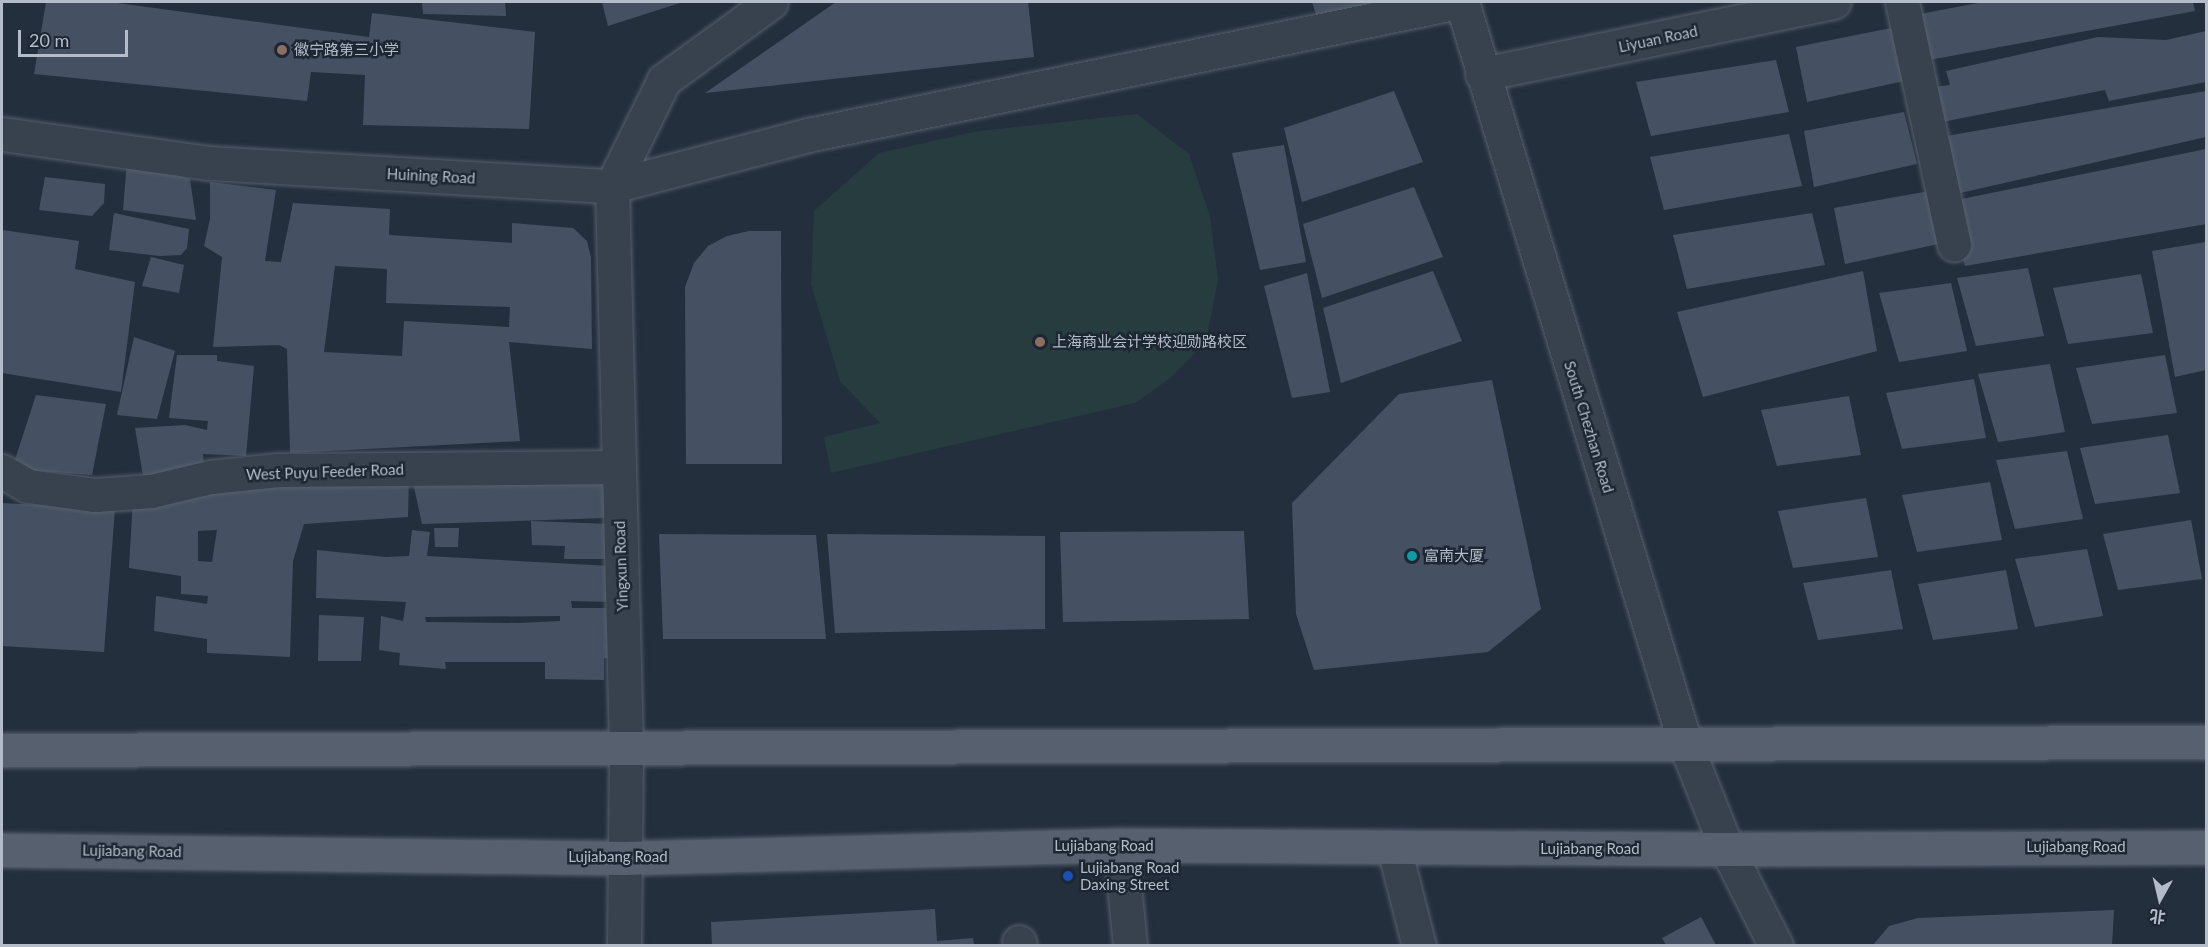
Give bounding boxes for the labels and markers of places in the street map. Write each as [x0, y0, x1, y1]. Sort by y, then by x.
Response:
place label: 徽宁路第三小学 [294, 41, 399, 59]
marker: 徽宁路第三小学 [275, 43, 289, 57]
place label: 上海商业会计学校迎勋路校区 [1052, 333, 1247, 351]
marker: 上海商业会计学校迎勋路校区 [1033, 335, 1047, 349]
place label: 富南大厦 [1424, 547, 1484, 565]
marker: 富南大厦 [1405, 549, 1419, 563]
place label: Lujiabang Road Daxing Street [1080, 858, 1179, 893]
marker: Lujiabang Road Daxing Street [1061, 869, 1075, 883]

